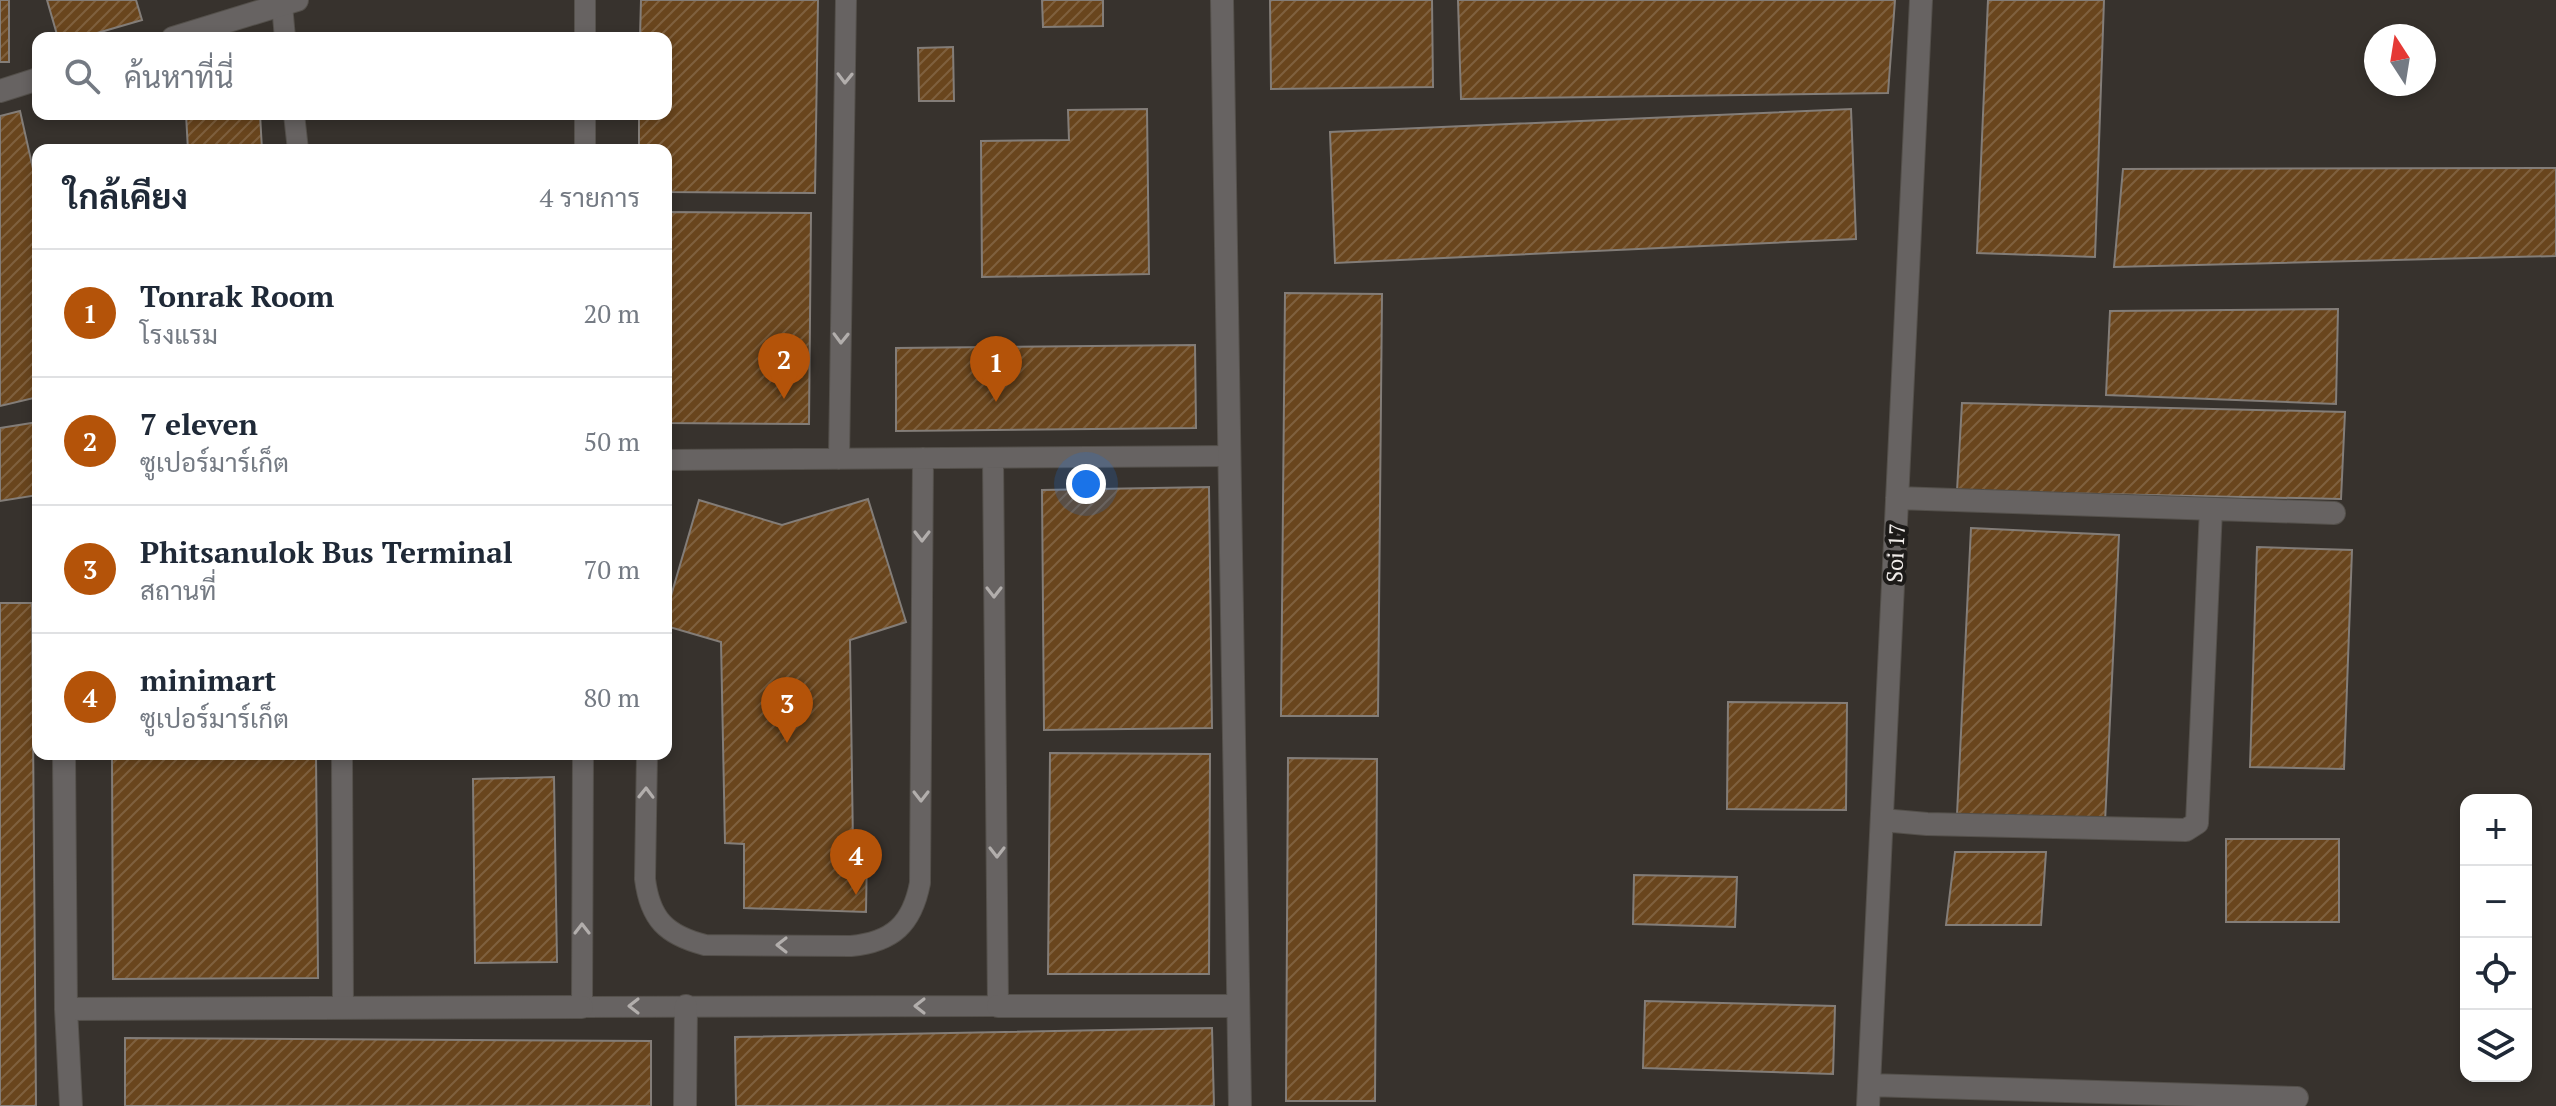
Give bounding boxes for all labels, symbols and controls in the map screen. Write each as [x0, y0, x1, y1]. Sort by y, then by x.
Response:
north arrow [2364, 24, 2436, 96]
search box [32, 32, 672, 120]
icon: search [60, 54, 104, 98]
text: ค้นหาที่นี่ [124, 57, 234, 97]
one-way arrow [836, 72, 854, 85]
text: ใกล้เคียง [64, 174, 188, 219]
text: 4 รายการ [540, 180, 640, 214]
text: Tonrak Room [140, 276, 334, 316]
text: 1 [83, 296, 97, 330]
text: 20 m [584, 296, 640, 330]
text: โรงแรม [140, 317, 218, 351]
one-way arrow [832, 332, 850, 345]
pin: 2 [758, 333, 810, 399]
pin: 1 [970, 336, 1022, 402]
text: 7 eleven [140, 404, 258, 444]
text: 2 [83, 424, 97, 458]
text: 50 m [584, 424, 640, 458]
text: ซูเปอร์มาร์เก็ต [140, 445, 289, 479]
your location [1066, 464, 1106, 504]
street label: Soi 17 [1879, 523, 1911, 583]
one-way arrow [913, 530, 931, 543]
text: Phitsanulok Bus Terminal [140, 532, 513, 572]
text: 3 [83, 552, 97, 586]
text: 70 m [584, 552, 640, 586]
text: สถานที่ [140, 573, 216, 607]
one-way arrow [986, 586, 1003, 599]
text: minimart [140, 660, 276, 700]
pin: 3 [761, 677, 813, 743]
text: 4 [83, 680, 97, 714]
text: 80 m [584, 680, 640, 714]
text: ซูเปอร์มาร์เก็ต [140, 701, 289, 735]
one-way arrow [637, 786, 655, 799]
one-way arrow [912, 790, 930, 803]
map controls [2460, 794, 2532, 1082]
button: + [2460, 794, 2532, 866]
pin: 4 [830, 829, 882, 895]
one-way arrow [988, 846, 1006, 859]
button: − [2460, 866, 2532, 938]
one-way arrow [573, 922, 591, 935]
one-way arrow [775, 936, 788, 954]
button: locate [2460, 938, 2532, 1010]
one-way arrow [627, 997, 640, 1015]
one-way arrow [913, 997, 926, 1015]
button: layers [2460, 1010, 2532, 1082]

